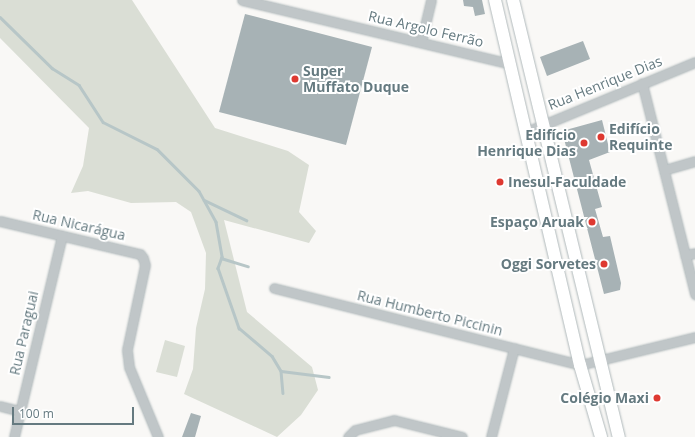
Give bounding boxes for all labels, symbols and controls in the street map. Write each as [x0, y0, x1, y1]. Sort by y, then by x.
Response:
street label: Rua Argolo Ferrão [367, 8, 485, 50]
street label: Rua Henrique Dias [546, 52, 664, 114]
place label: Super Muffato Duque [303, 63, 409, 96]
marker: Super Muffato Duque [290, 74, 300, 84]
place label: Edifício Requinte [609, 121, 672, 154]
place label: Edifício Henrique Dias [477, 127, 576, 160]
marker: Edifício Requinte [596, 132, 606, 142]
marker: Edifício Henrique Dias [579, 138, 589, 148]
place label: Inesul-Faculdade [508, 174, 626, 190]
marker: Inesul-Faculdade [495, 177, 505, 187]
street label: Rua Nicarágua [31, 206, 127, 244]
place label: Espaço Aruak [490, 214, 584, 230]
marker: Espaço Aruak [587, 217, 597, 227]
place label: Oggi Sorvetes [501, 256, 596, 272]
marker: Oggi Sorvetes [599, 259, 609, 269]
street label: Rua Humberto Piccinin [356, 287, 504, 339]
street label: Rua Paraguai [6, 289, 42, 377]
place label: Colégio Maxi [560, 390, 649, 406]
marker: Colégio Maxi [652, 393, 662, 403]
scale bar [14, 399, 136, 425]
text: 100 m [19, 405, 54, 422]

